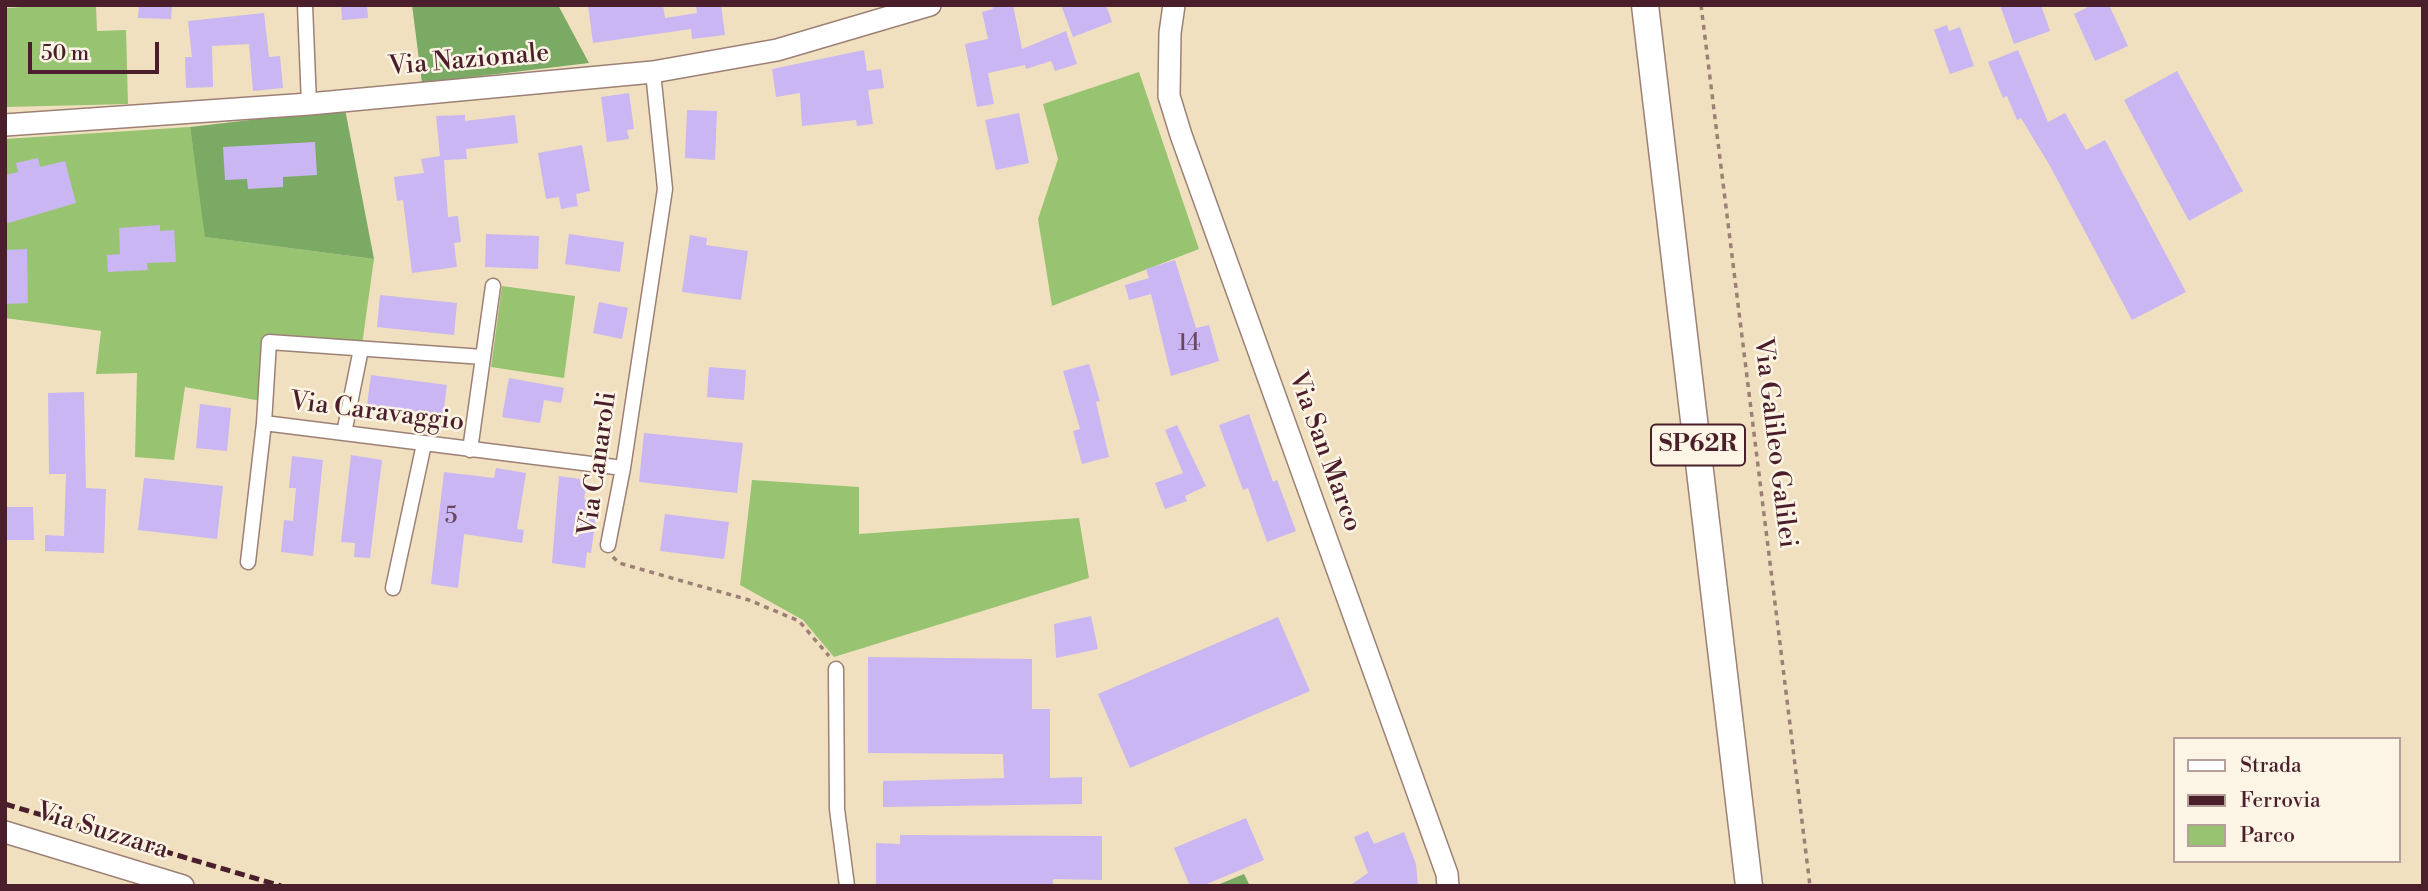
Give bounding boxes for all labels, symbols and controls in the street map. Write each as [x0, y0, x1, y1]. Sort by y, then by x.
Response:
scale bar [32, 28, 163, 72]
street label: Via Nazionale [387, 38, 551, 84]
text: 50 m [41, 41, 89, 67]
house number: 14 [1178, 330, 1200, 358]
street label: Via Galileo Galilei [1746, 336, 1802, 550]
street label: Via San Marco [1281, 368, 1367, 536]
street label: Via Caravaggio [288, 387, 466, 439]
street label: Via Canaroli [573, 390, 625, 538]
road number: SP62R [1651, 424, 1745, 466]
house number: 5 [445, 503, 457, 531]
legend [2172, 737, 2400, 863]
text: Strada [2240, 753, 2302, 779]
text: Ferrovia [2240, 788, 2321, 814]
street label: Via Suzzara [32, 797, 172, 867]
text: Parco [2240, 823, 2295, 849]

